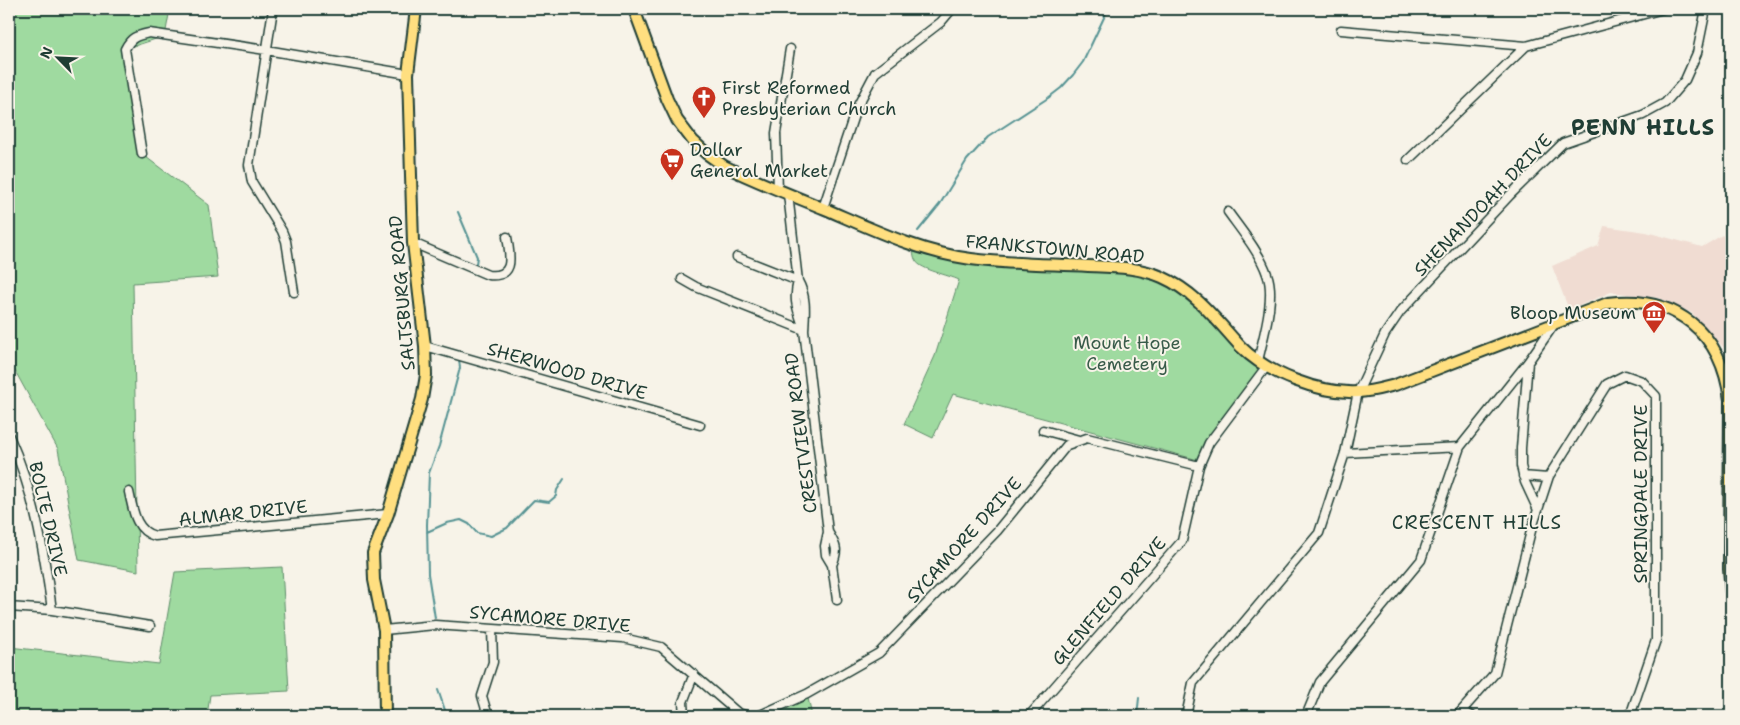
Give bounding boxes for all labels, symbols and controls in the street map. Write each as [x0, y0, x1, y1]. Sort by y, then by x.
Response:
north arrow [32, 32, 82, 82]
text: N [36, 44, 57, 61]
place label: First Reformed Presbyterian Church [722, 76, 897, 121]
church icon: First Reformed Presbyterian Church [691, 85, 717, 119]
district label: PENN HILLS [1571, 113, 1715, 142]
street label: SHENANDOAH DRIVE [1409, 129, 1557, 281]
place label: Dollar General Market [690, 138, 828, 183]
supermarket icon: Dollar General Market [659, 147, 685, 181]
street label: SALTSBURG ROAD [383, 214, 421, 372]
street label: FRANKSTOWN ROAD [964, 229, 1146, 269]
museum icon: Bloop Museum [1641, 300, 1667, 334]
place label: Bloop Museum [1510, 301, 1636, 325]
park label: Mount Hope Cemetery [1073, 331, 1181, 376]
street label: SHERWOOD DRIVE [484, 337, 650, 405]
street label: CRESTVIEW ROAD [779, 351, 823, 515]
street label: SPRINGDALE DRIVE [1629, 405, 1653, 583]
street label: BOLTE DRIVE [23, 459, 73, 579]
street label: SYCAMORE DRIVE [901, 472, 1027, 608]
street label: ALMAR DRIVE [177, 494, 309, 532]
district label: CRESCENT HILLS [1392, 510, 1562, 535]
street label: GLENFIELD DRIVE [1046, 532, 1172, 670]
street label: SYCAMORE DRIVE [468, 600, 632, 638]

